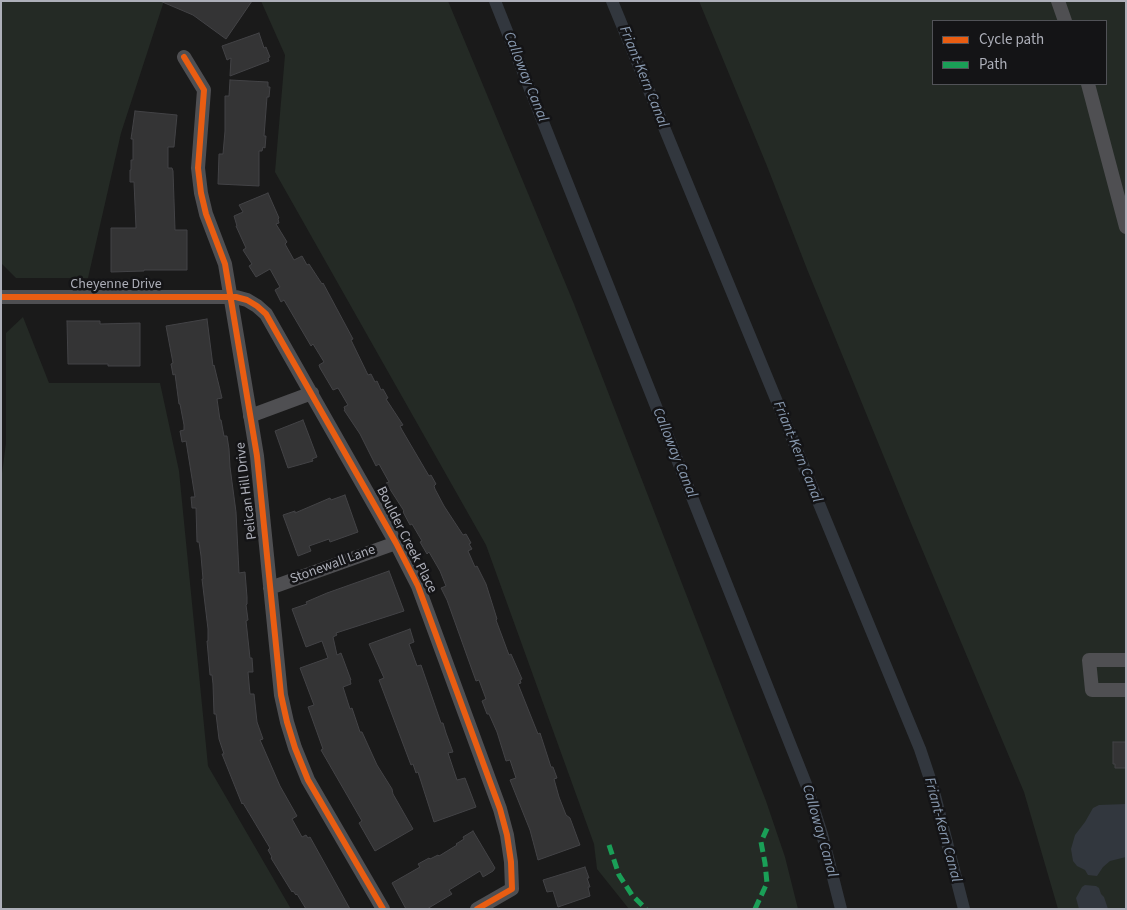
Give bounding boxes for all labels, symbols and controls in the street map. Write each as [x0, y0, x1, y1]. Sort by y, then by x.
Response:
legend [932, 20, 1107, 85]
water label: Friant-Kern Canal [614, 24, 672, 130]
water label: Calloway Canal [499, 29, 551, 125]
text: Cycle path [979, 29, 1044, 50]
text: Path [979, 54, 1007, 75]
street label: Cheyenne Drive [70, 277, 162, 293]
water label: Friant-Kern Canal [768, 399, 826, 505]
water label: Calloway Canal [648, 405, 700, 501]
street label: Pelican Hill Drive [233, 441, 261, 541]
street label: Boulder Creek Place [372, 484, 440, 596]
street label: Stonewall Lane [288, 542, 378, 588]
water label: Friant-Kern Canal [919, 776, 965, 884]
water label: Calloway Canal [797, 783, 841, 879]

